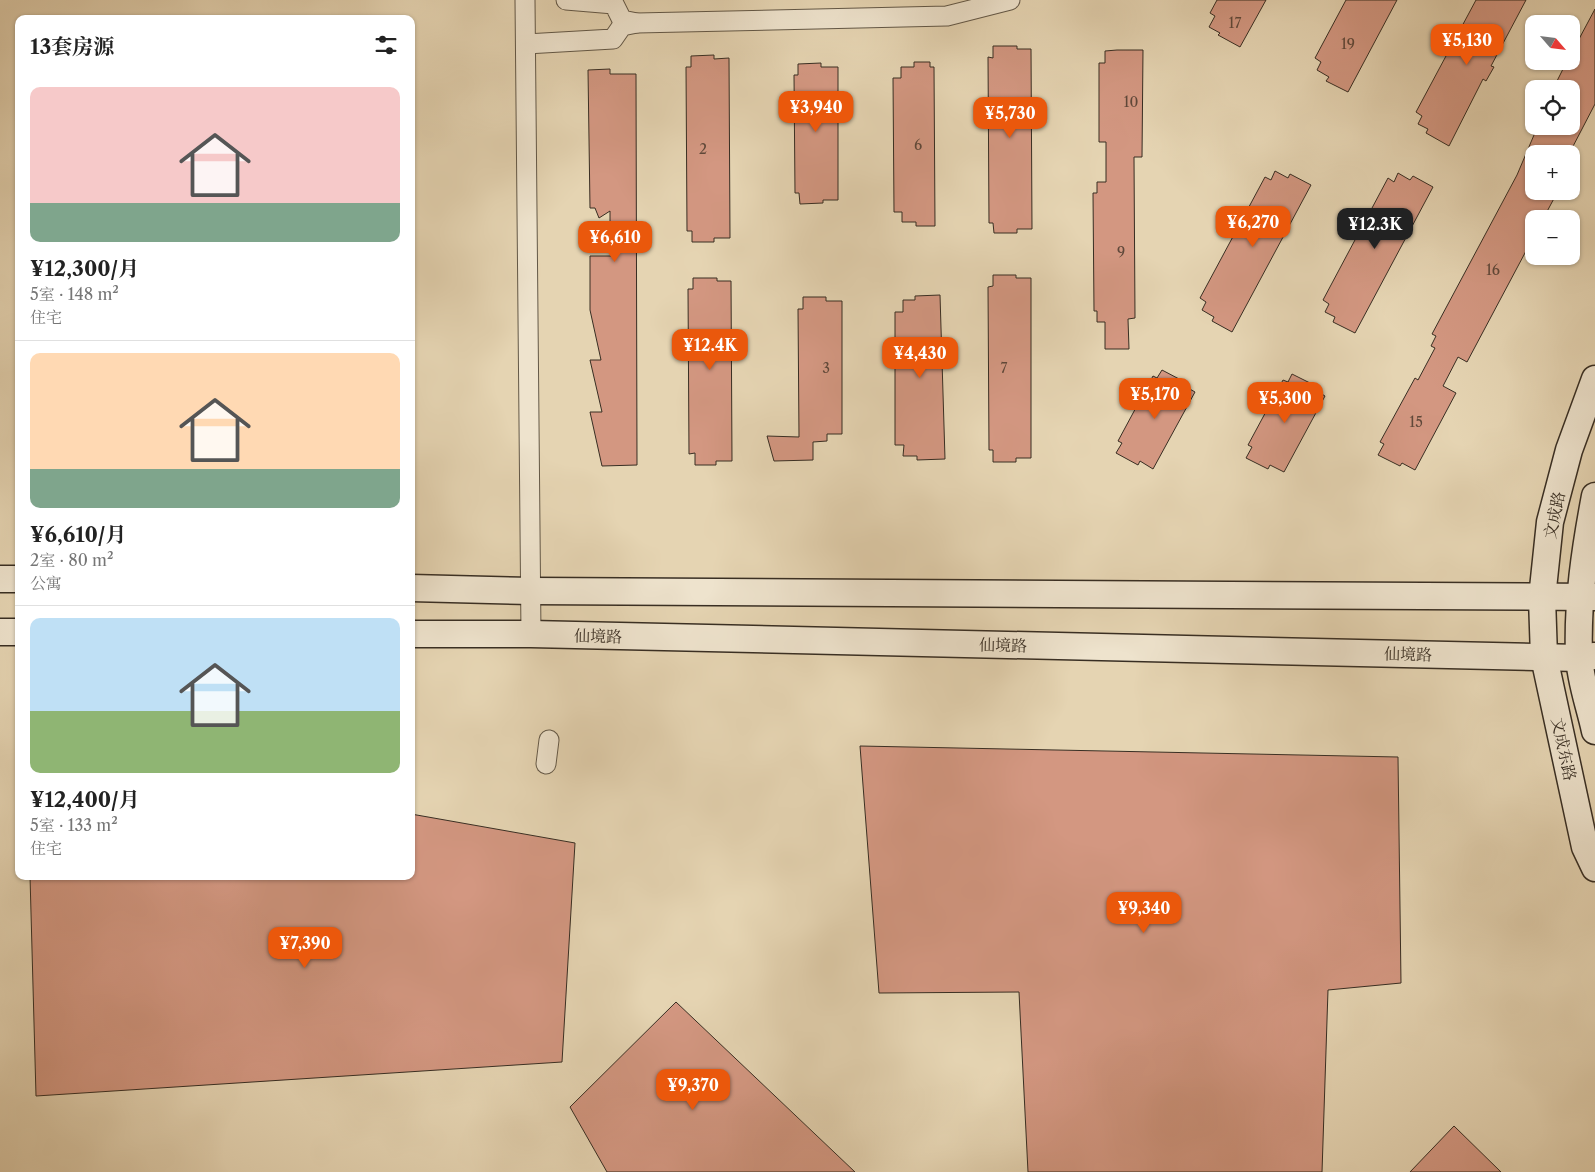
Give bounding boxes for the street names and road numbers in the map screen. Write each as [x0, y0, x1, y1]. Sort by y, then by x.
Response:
street label: 文成路 [1539, 489, 1569, 541]
street label: 仙境路 [574, 626, 622, 646]
street label: 仙境路 [979, 635, 1027, 655]
street label: 仙境路 [1384, 644, 1432, 664]
street label: 文成东路 [1548, 716, 1580, 782]

